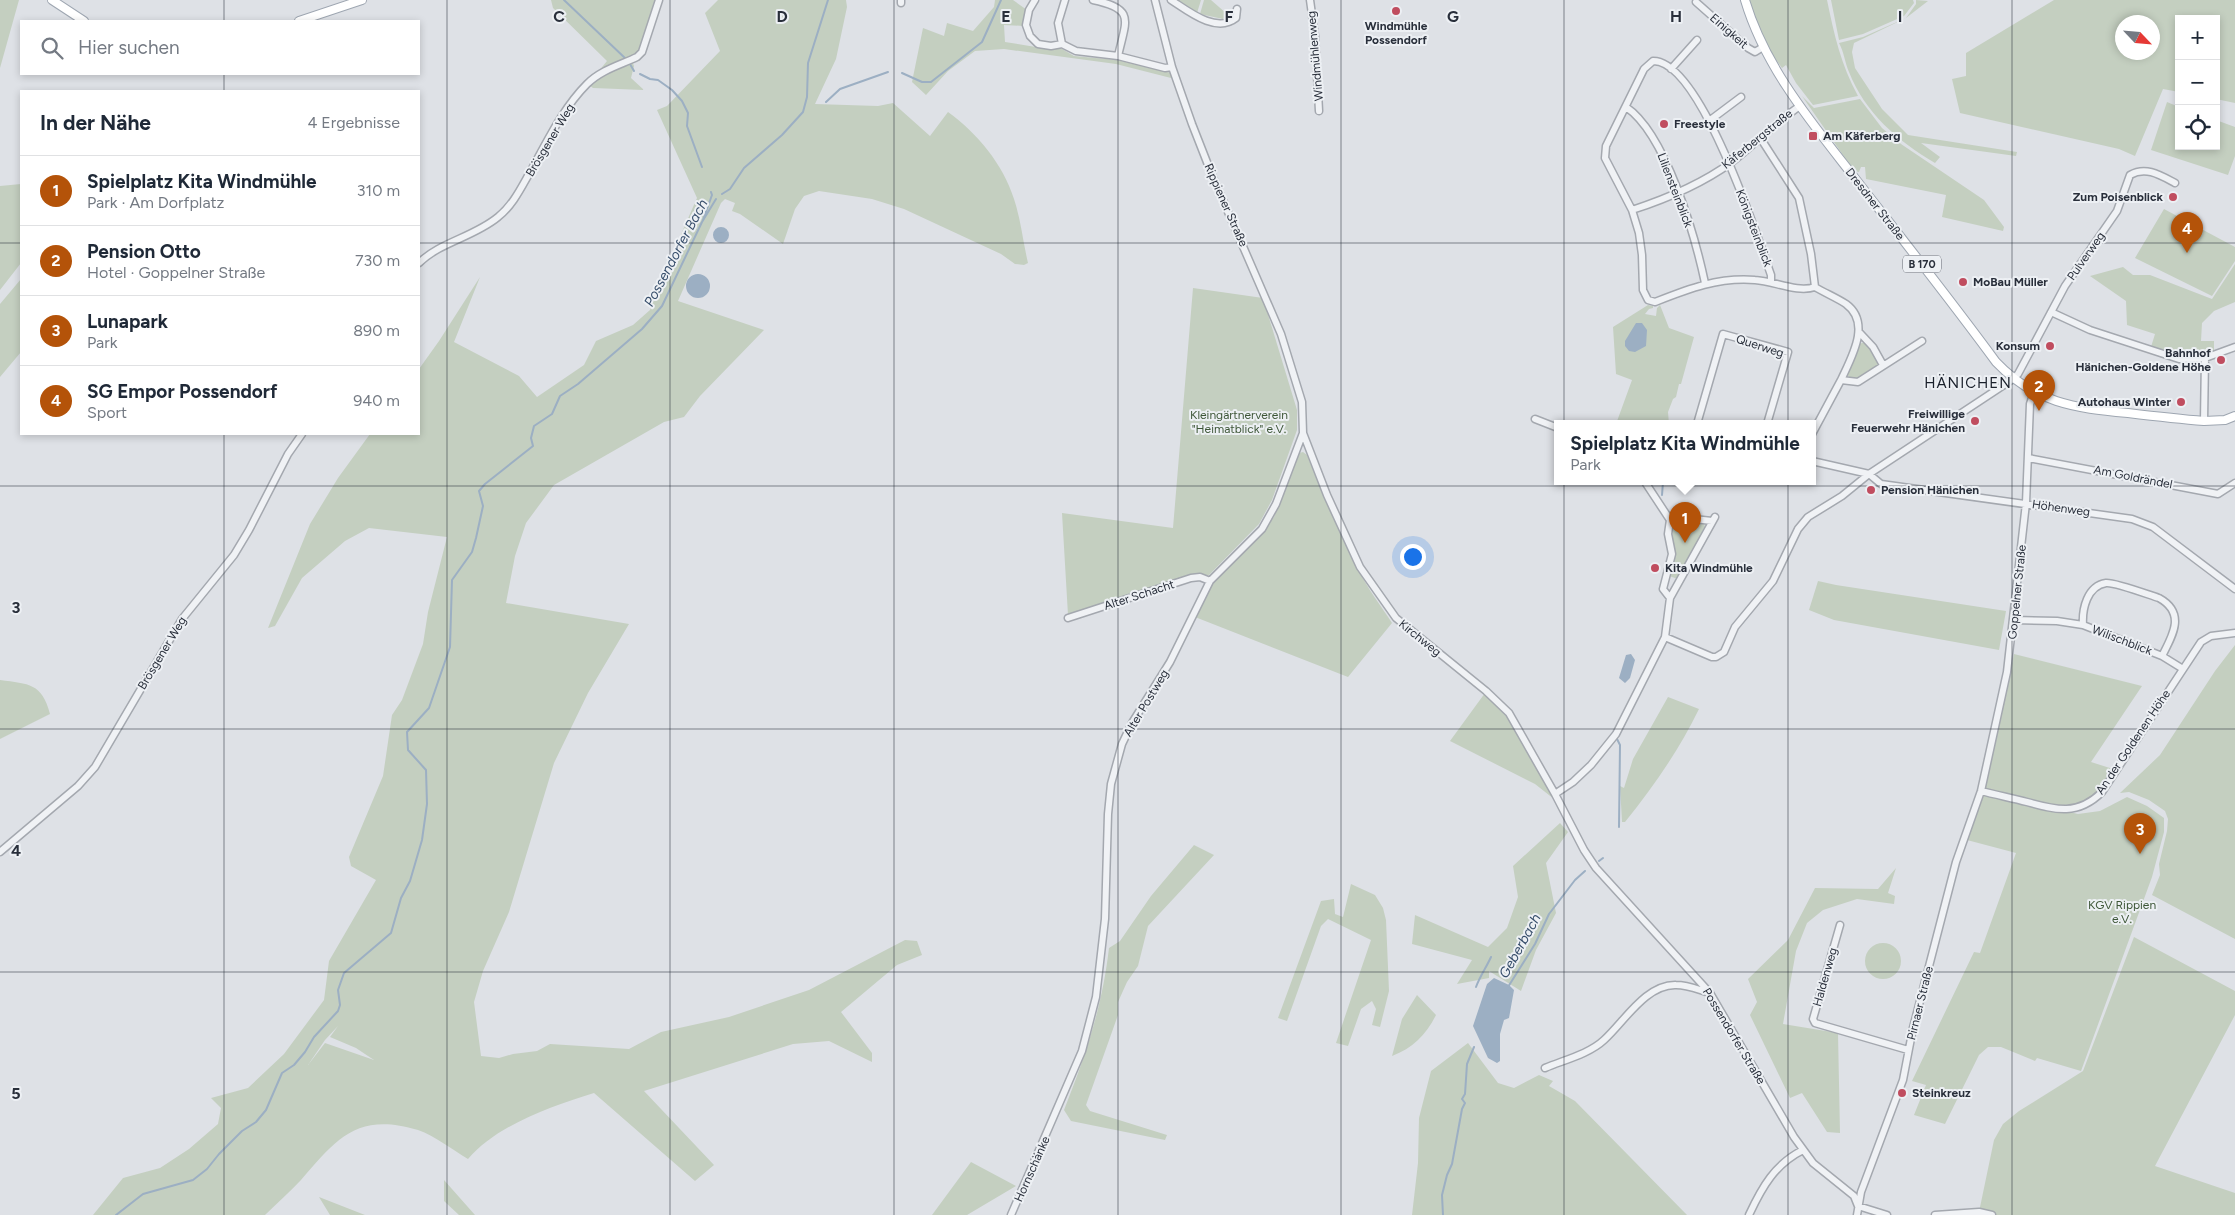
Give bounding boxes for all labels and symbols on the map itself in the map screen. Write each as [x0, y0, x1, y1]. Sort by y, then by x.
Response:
marker: Windmühle Possendorf [1390, 5, 1402, 17]
text: C [553, 7, 565, 26]
text: D [776, 7, 788, 26]
text: E [1001, 7, 1011, 26]
text: F [1225, 7, 1234, 26]
text: G [1447, 7, 1459, 26]
text: H [1670, 7, 1682, 26]
text: I [1898, 7, 1902, 26]
street label: Windmühlenweg [1304, 10, 1326, 102]
street label: Einigkeit [1707, 11, 1751, 52]
north arrow [2115, 15, 2160, 60]
place label: Windmühle Possendorf [1365, 19, 1428, 47]
street label: Brösgener Weg [523, 101, 577, 179]
street label: Käferbergstraße [1719, 106, 1795, 172]
place label: Freestyle [1674, 117, 1726, 131]
marker: Freestyle [1658, 118, 1670, 130]
place label: Am Käferberg [1823, 129, 1901, 143]
marker: Am Käferberg [1807, 130, 1819, 142]
street label: Liliensteinblick [1654, 151, 1696, 229]
street label: Rippiener Straße [1201, 161, 1251, 249]
street label: Dresdner Straße [1843, 165, 1908, 243]
street label: Königsteinblick [1733, 187, 1775, 269]
place label: Zum Poisenblick [2073, 190, 2164, 204]
marker: Zum Poisenblick [2167, 191, 2179, 203]
water label: Possendorfer Bach [641, 196, 712, 310]
pin: 4 [2171, 212, 2203, 253]
street label: Pulverweg [2064, 229, 2108, 283]
road number: B 170 [1903, 255, 1941, 272]
place label: MoBau Müller [1973, 275, 2048, 289]
marker: MoBau Müller [1957, 276, 1969, 288]
street label: Querweg [1734, 332, 1786, 360]
place label: Konsum [1996, 339, 2040, 353]
marker: Konsum [2044, 340, 2056, 352]
place label: Bahnhof Hänichen-Goldene Höhe [2076, 346, 2211, 374]
marker: Bahnhof Hänichen-Goldene Höhe [2215, 354, 2227, 366]
pin: 2 [2023, 370, 2055, 411]
district label: HÄNICHEN [1924, 374, 2012, 392]
place label: Autohaus Winter [2078, 395, 2171, 409]
marker: Autohaus Winter [2175, 396, 2187, 408]
place label: Freiwillige Feuerwehr Hänichen [1851, 407, 1965, 435]
park label: Kleingärtnerverein "Heimatblick" e.V. [1190, 408, 1288, 436]
marker: Freiwillige Feuerwehr Hänichen [1969, 415, 1981, 427]
street label: Am Goldrändel [2092, 462, 2174, 492]
place label: Pension Hänichen [1881, 483, 1979, 497]
marker: Pension Hänichen [1865, 484, 1877, 496]
street label: Höhenweg [2031, 497, 2091, 519]
pin: 1 [1669, 502, 1701, 543]
your location [1400, 544, 1426, 570]
street label: Goppelner Straße [2005, 544, 2029, 640]
place label: Kita Windmühle [1665, 561, 1753, 575]
marker: Kita Windmühle [1649, 562, 1661, 574]
street label: Alter Schacht [1102, 577, 1176, 613]
text: 3 [12, 598, 21, 617]
street label: Brösgener Weg [135, 614, 189, 692]
street label: Kirchweg [1396, 617, 1444, 659]
street label: Wilischblick [2090, 622, 2154, 658]
street label: Alter Postweg [1121, 667, 1171, 739]
street label: An der Goldenen Höhe [2093, 687, 2173, 797]
pin: 3 [2124, 813, 2156, 854]
text: 4 [11, 841, 21, 860]
park label: KGV Rippien e.V. [2088, 898, 2156, 926]
water label: Geberbach [1495, 911, 1545, 981]
street label: Haldenweg [1810, 946, 1840, 1008]
street label: Pirnaer Straße [1904, 964, 1936, 1041]
street label: Possendorfer Straße [1700, 985, 1768, 1087]
text: 5 [11, 1084, 21, 1103]
place label: Steinkreuz [1912, 1086, 1971, 1100]
marker: Steinkreuz [1896, 1087, 1908, 1099]
street label: Hornschänke [1011, 1134, 1053, 1204]

